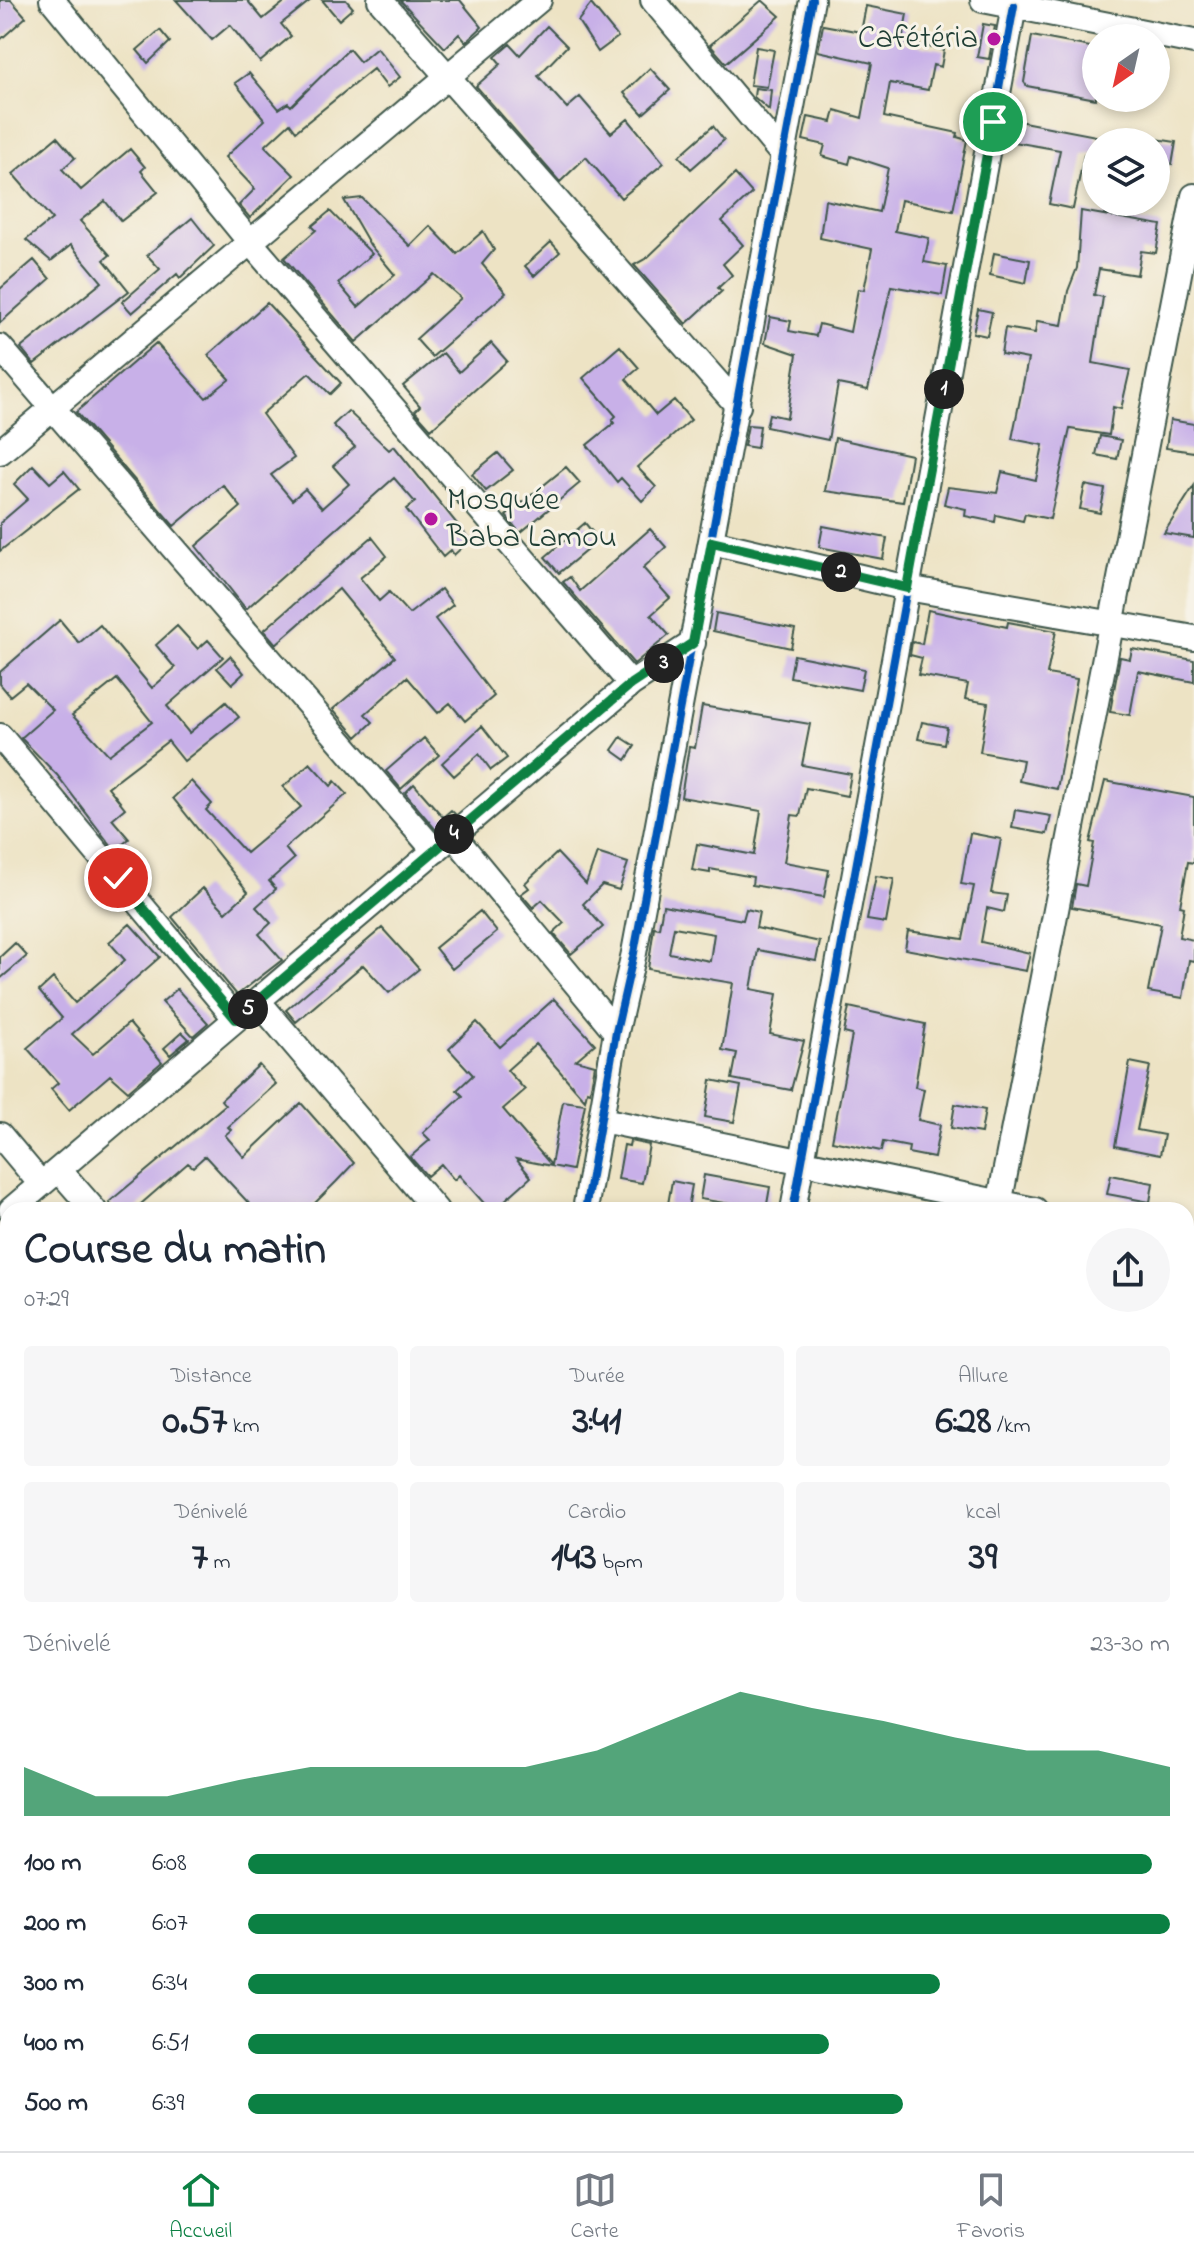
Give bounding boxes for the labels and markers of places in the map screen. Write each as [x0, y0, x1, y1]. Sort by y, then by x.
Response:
place label: Cafétéria [858, 16, 978, 63]
marker: Cafétéria [985, 30, 1003, 48]
pin [959, 88, 1027, 156]
pin: 1 [924, 369, 964, 409]
place label: Mosquée Baba Lamou [446, 478, 617, 562]
marker: Mosquée Baba Lamou [422, 510, 440, 528]
pin: 2 [821, 552, 861, 592]
pin: 3 [644, 643, 684, 683]
pin: 4 [434, 814, 474, 854]
pin [84, 844, 152, 912]
pin: 5 [228, 989, 268, 1029]

